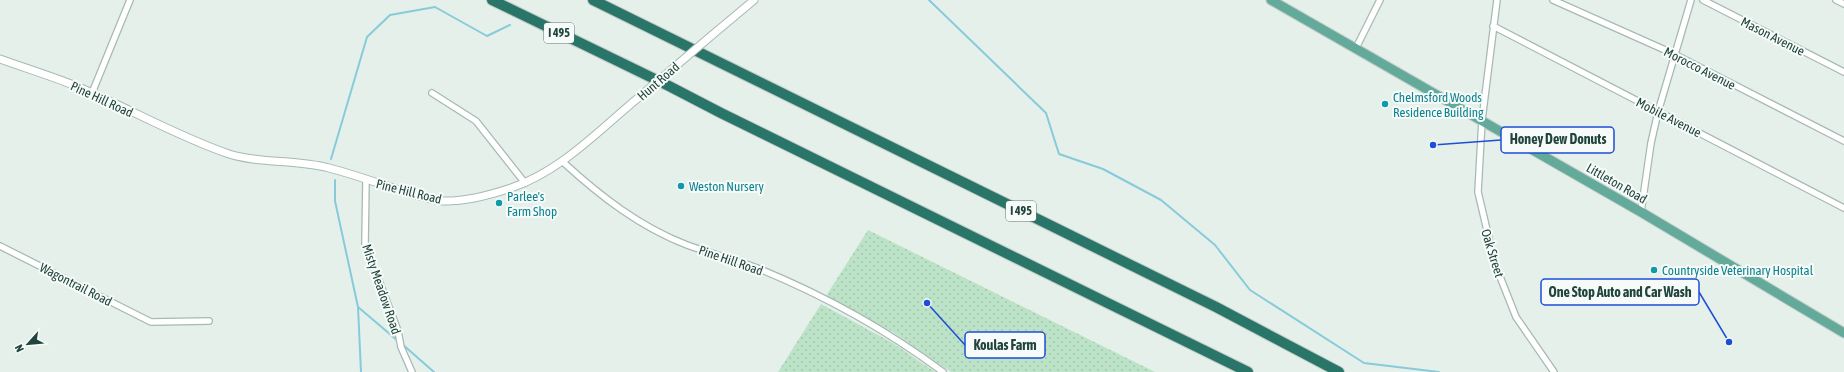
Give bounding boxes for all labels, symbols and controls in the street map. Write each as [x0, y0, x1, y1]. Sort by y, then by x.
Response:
street label: Mason Avenue [1738, 14, 1807, 59]
road number: I 495 [544, 23, 574, 43]
street label: Morocco Avenue [1662, 44, 1738, 93]
street label: Hunt Road [634, 59, 682, 104]
street label: Pine Hill Road [68, 78, 135, 120]
place label: Chelmsford Woods Residence Building [1393, 90, 1484, 120]
street label: Mobile Avenue [1634, 95, 1704, 140]
marker: Chelmsford Woods Residence Building [1380, 99, 1390, 109]
callout: Honey Dew Donuts [1501, 127, 1614, 153]
text: Honey Dew Donuts [1510, 131, 1606, 147]
street label: Littleton Road [1584, 160, 1650, 207]
street label: Pine Hill Road [374, 176, 443, 207]
place label: Weston Nursery [689, 179, 764, 194]
marker: Weston Nursery [676, 181, 686, 191]
place label: Parlee's Farm Shop [507, 189, 557, 219]
marker: Parlee's Farm Shop [494, 198, 504, 208]
road number: I 495 [1006, 201, 1036, 221]
street label: Oak Street [1478, 227, 1507, 279]
street label: Misty Meadow Road [359, 242, 404, 336]
street label: Pine Hill Road [697, 242, 765, 278]
street label: Wagontrail Road [37, 260, 114, 309]
place label: Countryside Veterinary Hospital [1662, 263, 1814, 278]
marker: Countryside Veterinary Hospital [1649, 265, 1659, 275]
callout: One Stop Auto and Car Wash [1541, 279, 1699, 305]
text: One Stop Auto and Car Wash [1549, 284, 1692, 300]
north arrow [8, 324, 48, 364]
callout: Koulas Farm [965, 332, 1045, 358]
text: Koulas Farm [973, 337, 1037, 353]
text: N [12, 343, 26, 354]

